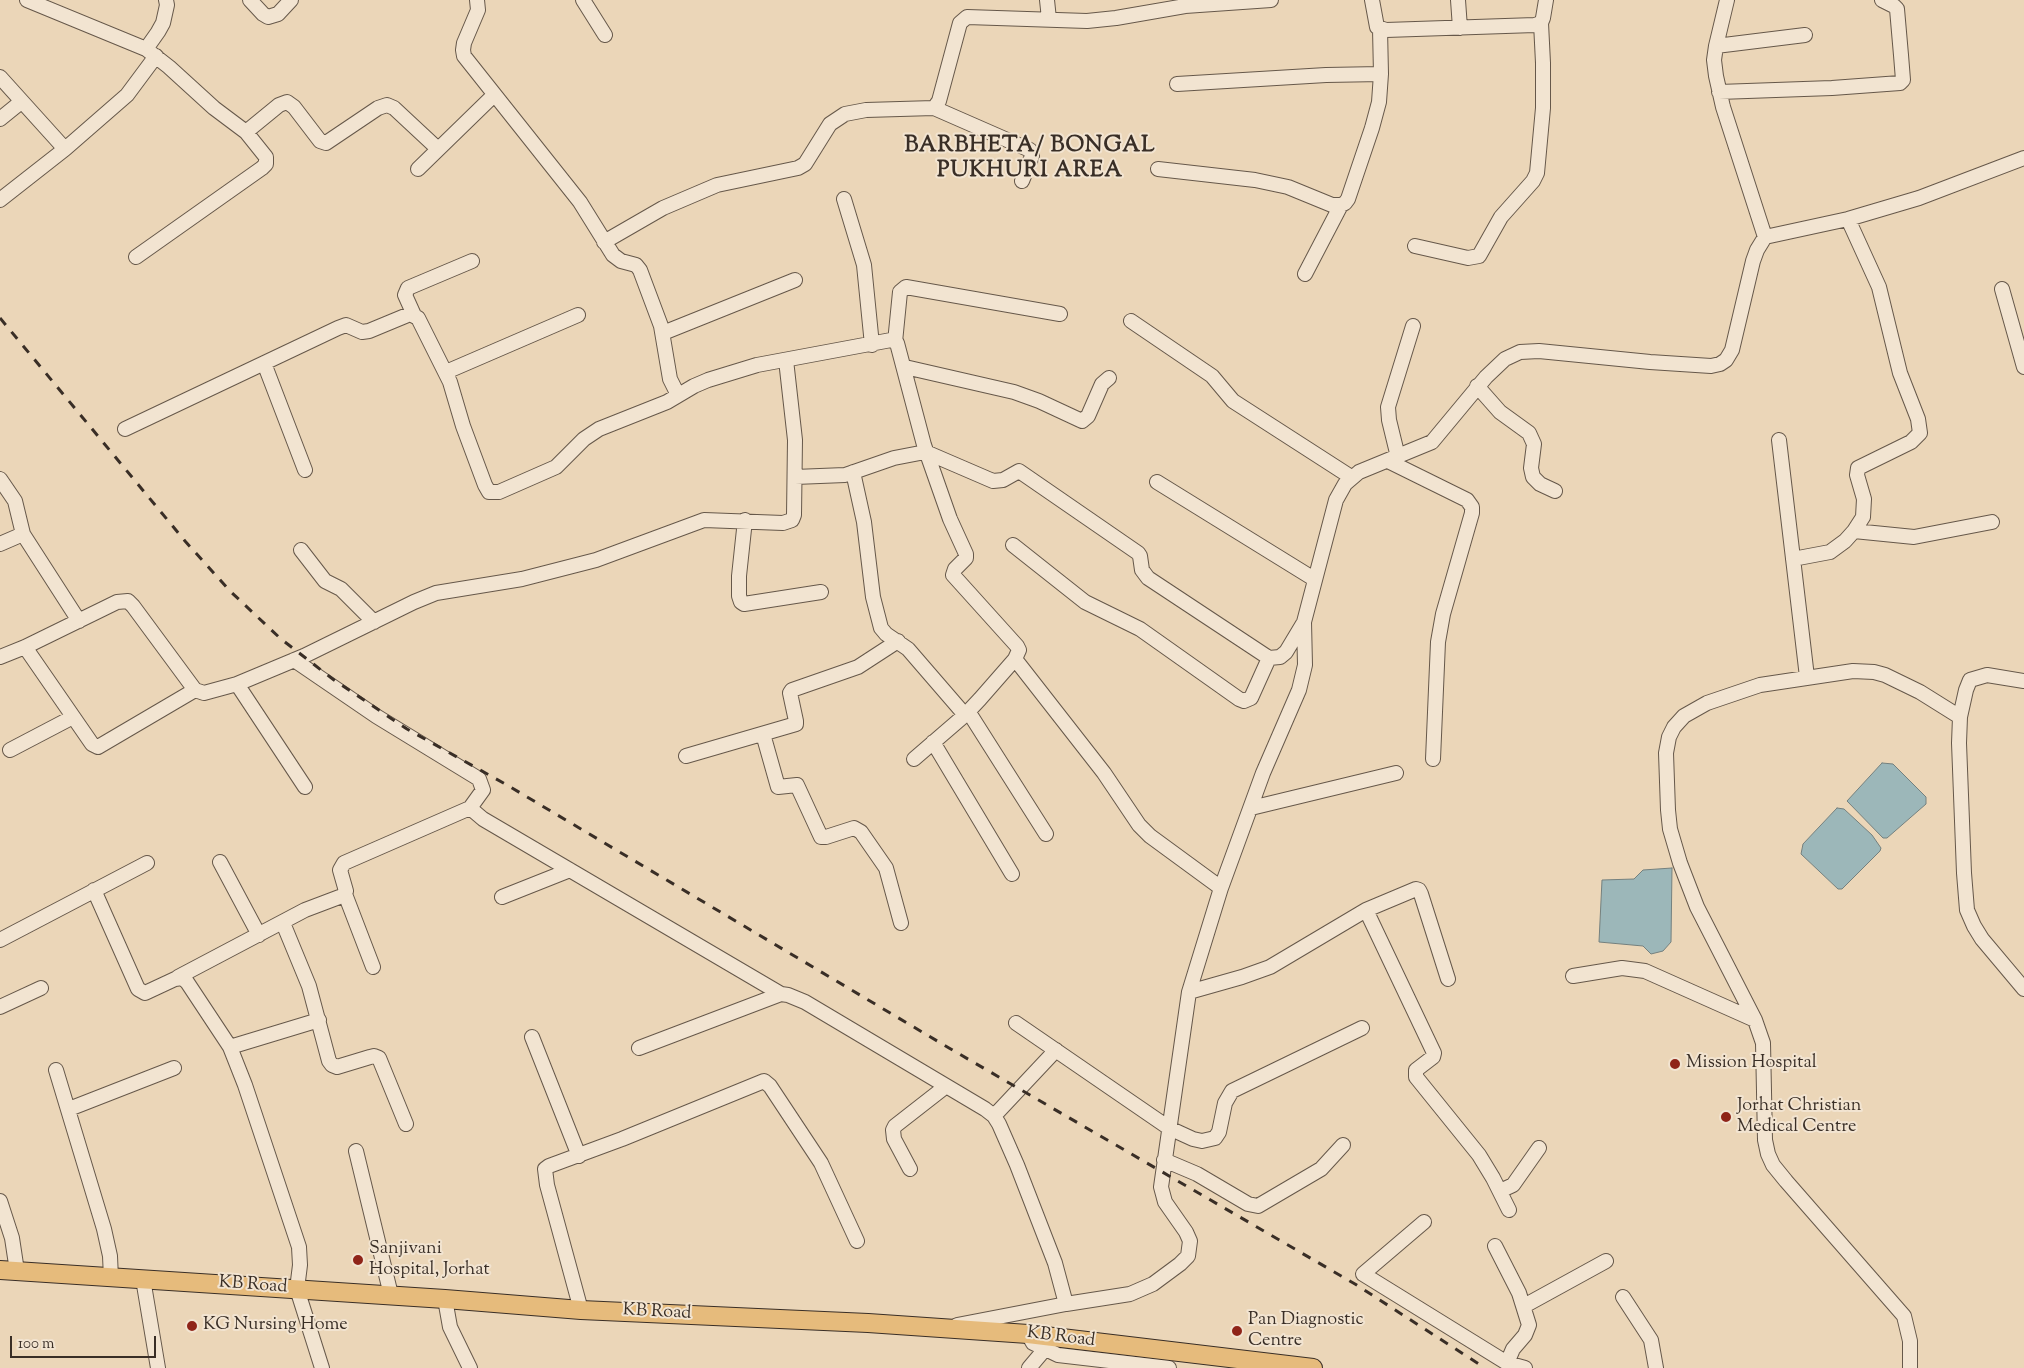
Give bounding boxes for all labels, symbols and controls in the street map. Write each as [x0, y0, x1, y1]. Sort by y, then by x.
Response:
district label: BARBHETA/ BONGAL PUKHURI AREA [902, 134, 1158, 185]
place label: Mission Hospital [1686, 1053, 1817, 1075]
marker: Mission Hospital [1668, 1057, 1682, 1071]
place label: Jorhat Christian Medical Centre [1737, 1096, 1861, 1138]
marker: Jorhat Christian Medical Centre [1719, 1110, 1733, 1124]
place label: Sanjivani Hospital, Jorhat [369, 1239, 490, 1282]
marker: Sanjivani Hospital, Jorhat [351, 1253, 365, 1267]
street label: KB Road [218, 1273, 288, 1299]
street label: KB Road [622, 1300, 692, 1326]
place label: Pan Diagnostic Centre [1248, 1310, 1364, 1352]
place label: KG Nursing Home [203, 1315, 348, 1337]
marker: KG Nursing Home [185, 1319, 199, 1333]
street label: KB Road [1026, 1323, 1096, 1353]
marker: Pan Diagnostic Centre [1230, 1324, 1244, 1338]
scale bar [12, 1326, 159, 1358]
text: 100 m [18, 1334, 54, 1355]

